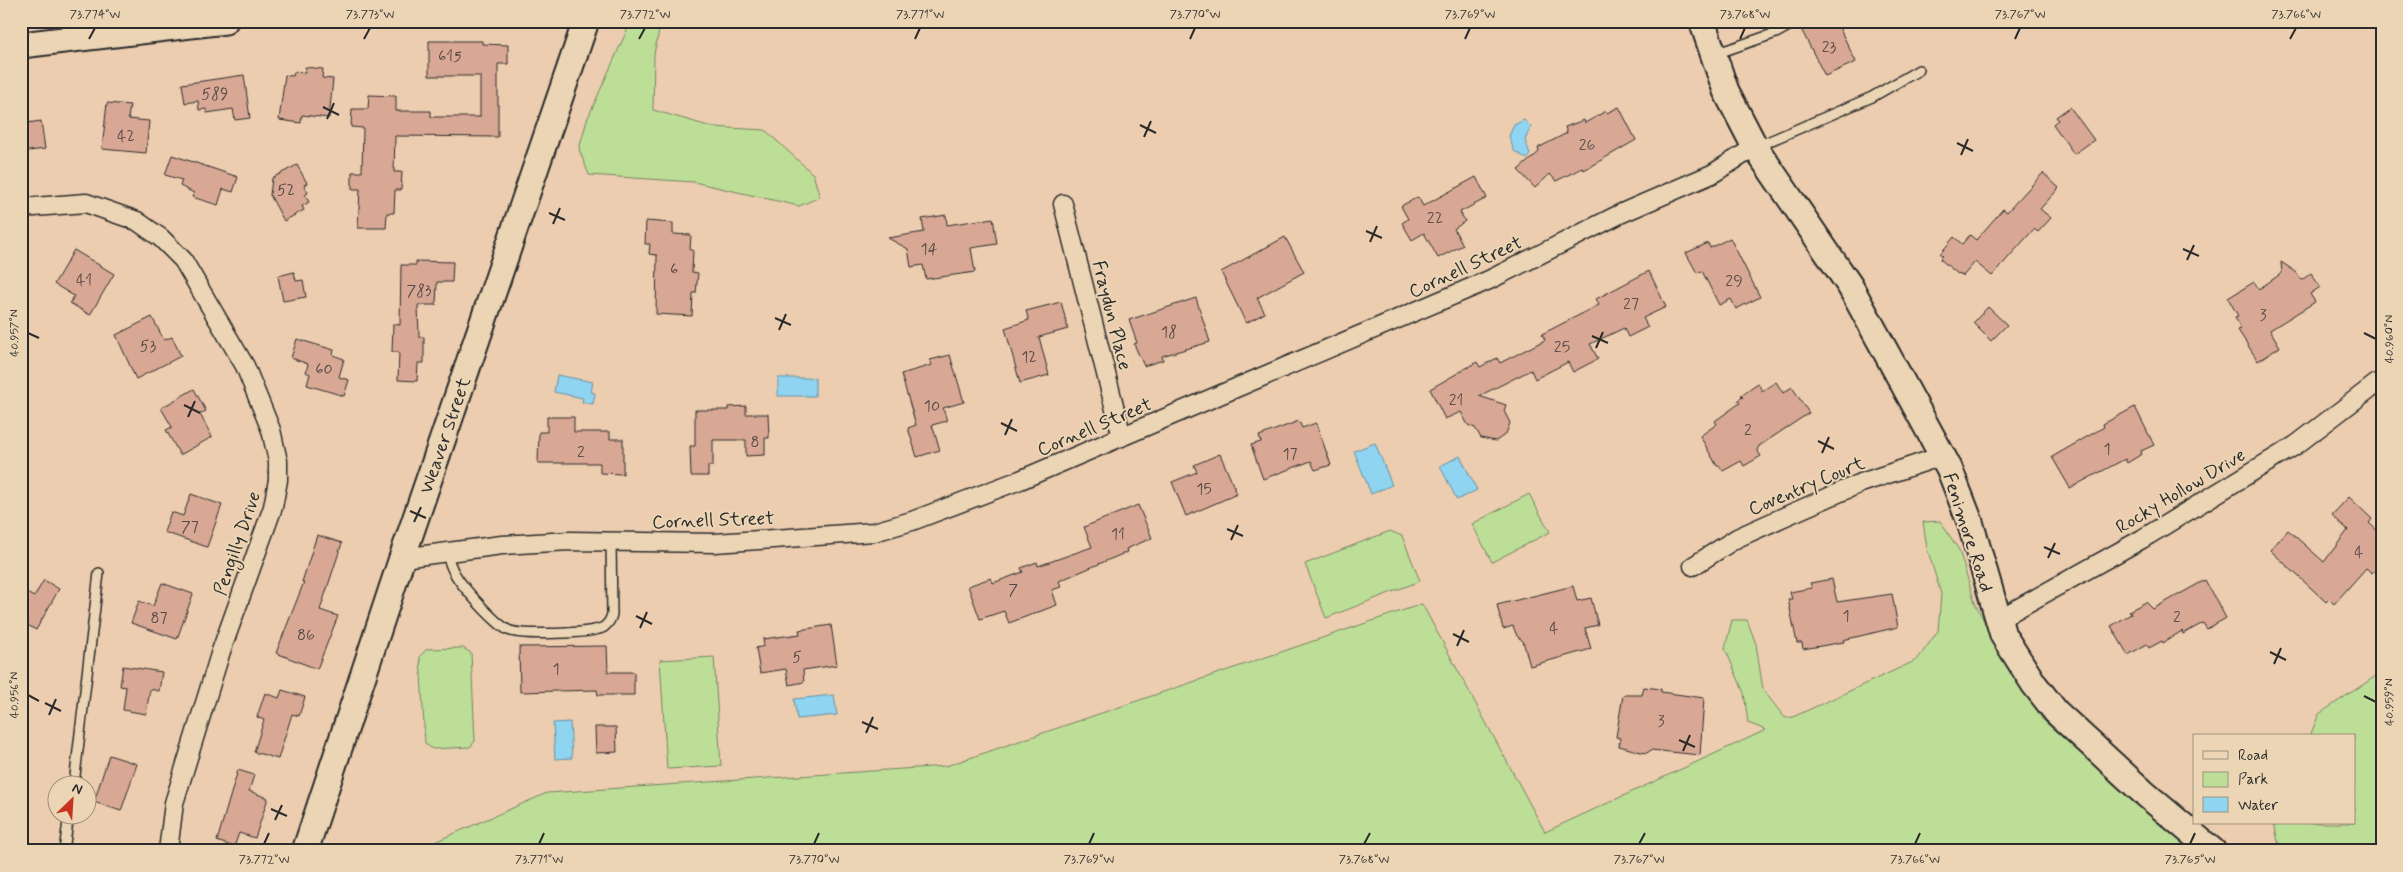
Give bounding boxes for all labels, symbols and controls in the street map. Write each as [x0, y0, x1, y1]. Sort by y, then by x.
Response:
text: 73.774°W [70, 7, 120, 23]
text: 73.773°W [346, 7, 394, 23]
text: 73.772°W [620, 7, 670, 23]
text: 73.771°W [896, 7, 944, 23]
text: 73.770°W [1170, 7, 1220, 23]
text: 73.769°W [1445, 7, 1495, 23]
text: 73.768°W [1720, 7, 1770, 23]
text: 73.767°W [1995, 7, 2045, 23]
text: 73.766°W [2271, 7, 2321, 23]
house number: 23 [1822, 37, 1837, 58]
house number: 615 [438, 46, 462, 67]
house number: 589 [202, 84, 228, 105]
house number: 42 [117, 126, 135, 147]
house number: 26 [1579, 135, 1595, 156]
house number: 52 [277, 180, 295, 201]
house number: 22 [1427, 208, 1443, 229]
street label: Cornell Street [1405, 230, 1526, 305]
house number: 14 [921, 239, 938, 260]
street label: Fraydun Place [1086, 258, 1137, 373]
house number: 6 [670, 259, 678, 280]
house number: 41 [76, 270, 92, 291]
house number: 29 [1725, 271, 1743, 292]
house number: 783 [406, 281, 432, 302]
house number: 27 [1623, 294, 1639, 315]
house number: 3 [2259, 305, 2267, 326]
text: 40.957°N [7, 309, 23, 357]
text: 40.960°N [2382, 315, 2398, 363]
house number: 18 [1161, 322, 1177, 343]
house number: 53 [140, 336, 156, 357]
house number: 25 [1554, 337, 1570, 358]
house number: 12 [1021, 347, 1037, 368]
house number: 60 [315, 359, 333, 380]
street label: Weaver Street [414, 374, 477, 497]
house number: 21 [1449, 390, 1463, 411]
street label: Cornell Street [1033, 392, 1156, 463]
house number: 10 [924, 396, 940, 417]
house number: 2 [1744, 420, 1752, 441]
house number: 8 [750, 432, 760, 453]
house number: 1 [2103, 439, 2111, 460]
house number: 2 [577, 442, 585, 463]
street label: Rocky Hollow Drive [2111, 443, 2251, 541]
house number: 17 [1282, 444, 1298, 465]
street label: Coventry Court [1745, 451, 1869, 523]
street label: Fenimore Road [1937, 470, 1999, 595]
house number: 15 [1196, 479, 1212, 500]
street label: Pengilly Drive [208, 488, 269, 599]
street label: Cornell Street [652, 506, 775, 535]
house number: 77 [181, 517, 199, 538]
house number: 11 [1111, 524, 1125, 545]
house number: 4 [2354, 542, 2364, 563]
house number: 7 [1008, 580, 1018, 601]
house number: 1 [1842, 606, 1850, 627]
house number: 2 [2173, 607, 2181, 628]
house number: 87 [150, 608, 168, 629]
house number: 4 [1549, 618, 1559, 639]
house number: 86 [297, 625, 315, 646]
house number: 5 [792, 647, 802, 668]
house number: 1 [552, 659, 560, 680]
text: 40.956°N [7, 672, 23, 718]
text: 40.959°N [2382, 678, 2398, 726]
house number: 3 [1657, 711, 1665, 732]
legend [2193, 734, 2356, 824]
text: Road [2238, 746, 2268, 766]
text: Park [2238, 770, 2268, 790]
north arrow [48, 774, 98, 824]
text: N [69, 779, 85, 799]
text: Water [2238, 796, 2278, 816]
text: 73.772°W [239, 852, 289, 868]
text: 73.771°W [515, 852, 563, 868]
text: 73.770°W [789, 852, 839, 868]
text: 73.769°W [1064, 852, 1114, 868]
text: 73.768°W [1339, 852, 1389, 868]
text: 73.767°W [1614, 852, 1664, 868]
text: 73.766°W [1890, 852, 1940, 868]
text: 73.765°W [2165, 852, 2215, 868]

